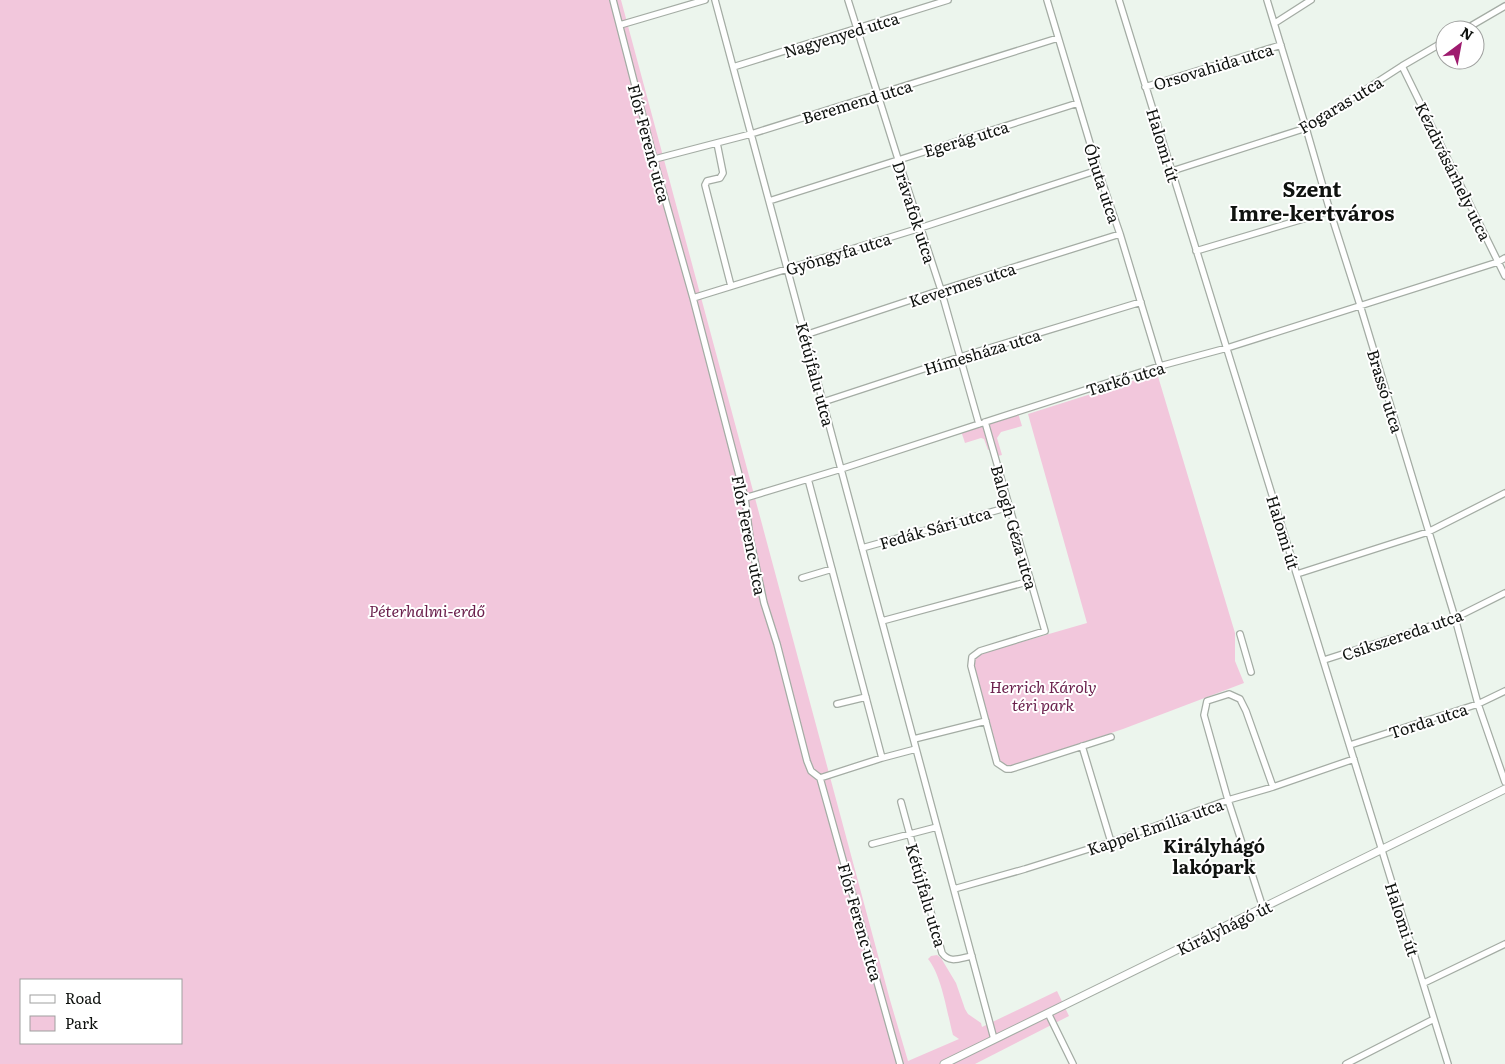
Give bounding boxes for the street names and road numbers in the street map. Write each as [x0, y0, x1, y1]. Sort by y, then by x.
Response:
street label: Nagyenyed utca [780, 5, 902, 63]
street label: Orsovahida utca [1150, 36, 1276, 96]
street label: Fogaras utca [1293, 69, 1387, 139]
street label: Beremend utca [799, 73, 915, 129]
street label: Flór Ferenc utca [623, 81, 677, 205]
street label: Kézdivásárhely utca [1410, 98, 1498, 245]
street label: Halomi út [1141, 105, 1187, 186]
street label: Egerág utca [920, 114, 1012, 162]
street label: Óhuta utca [1079, 140, 1127, 226]
street label: Drávafok utca [887, 158, 943, 267]
street label: Gyöngyfa utca [782, 225, 894, 280]
street label: Kevermes utca [905, 255, 1019, 313]
street label: Kétújfalu utca [791, 319, 842, 429]
street label: Hímesháza utca [921, 322, 1044, 380]
street label: Brassó utca [1362, 346, 1410, 436]
street label: Tarkő utca [1083, 355, 1168, 401]
street label: Balogh Géza utca [986, 462, 1044, 593]
street label: Flór Ferenc utca [727, 473, 773, 598]
street label: Halomi út [1261, 492, 1307, 573]
street label: Fedák Sári utca [876, 499, 994, 554]
street label: Csíkszereda utca [1338, 602, 1466, 666]
street label: Torda utca [1385, 696, 1471, 744]
street label: Kappel Emília utca [1084, 791, 1227, 861]
street label: Kétújfalu utca [901, 840, 953, 950]
street label: Flór Ferenc utca [833, 860, 889, 984]
street label: Halomi út [1380, 879, 1426, 960]
street label: Királyhágó út [1172, 893, 1276, 961]

